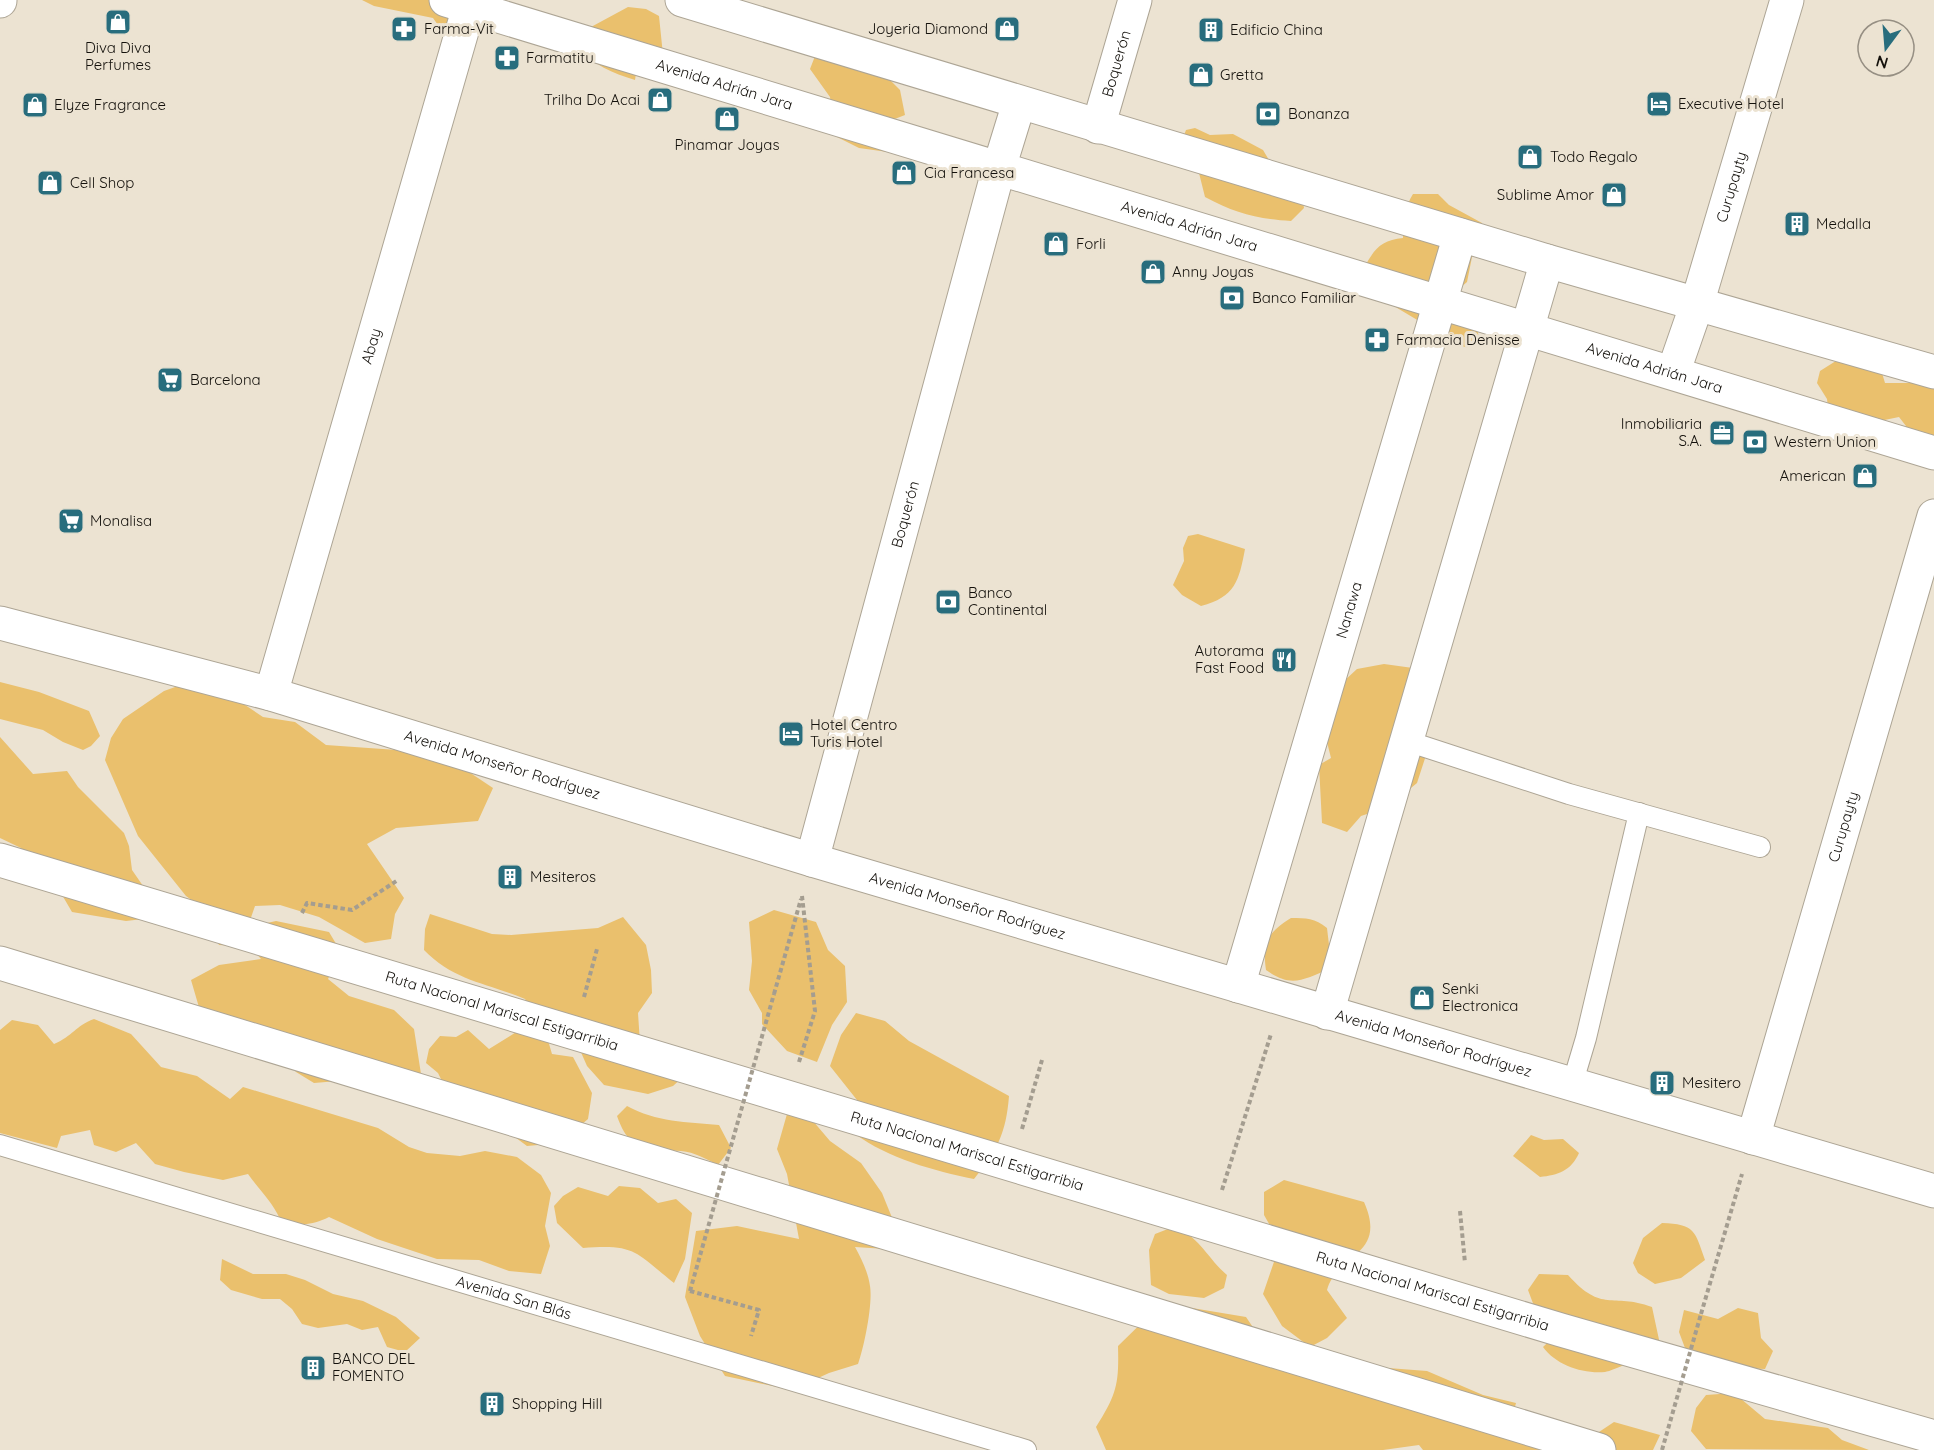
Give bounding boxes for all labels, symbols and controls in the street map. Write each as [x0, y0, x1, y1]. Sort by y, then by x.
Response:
shop icon: Diva Diva Perfumes [103, 7, 133, 37]
pharmacy icon: Farma-Vit [389, 14, 419, 44]
shop icon: Joyeria Diamond [992, 14, 1022, 44]
building icon: Edificio China [1196, 15, 1226, 45]
north arrow [1856, 18, 1916, 78]
place label: Farma-Vit [424, 19, 494, 38]
place label: Joyeria Diamond [868, 19, 988, 38]
place label: Edificio China [1230, 20, 1323, 39]
street label: Boquerón [1097, 28, 1135, 99]
place label: Diva Diva Perfumes [85, 38, 151, 74]
pharmacy icon: Farmatitu [492, 43, 522, 73]
place label: Farmatitu [526, 48, 594, 67]
text: N [1873, 51, 1890, 74]
street label: Avenida Adrián Jara [654, 55, 795, 114]
shop icon: Gretta [1186, 60, 1216, 90]
place label: Gretta [1220, 65, 1264, 84]
shop icon: Trilha Do Acai [645, 85, 675, 115]
hotel icon: Executive Hotel [1644, 89, 1674, 119]
shop icon: Elyze Fragrance [20, 90, 50, 120]
place label: Trilha Do Acai [544, 90, 640, 109]
place label: Executive Hotel [1678, 94, 1784, 113]
place label: Elyze Fragrance [54, 95, 166, 114]
bank icon: Bonanza [1253, 99, 1283, 129]
shop icon: Pinamar Joyas [712, 104, 742, 134]
place label: Bonanza [1288, 104, 1350, 123]
place label: Pinamar Joyas [675, 135, 779, 154]
shop icon: Todo Regalo [1515, 142, 1545, 172]
place label: Todo Regalo [1550, 147, 1638, 166]
street label: Curupayty [1712, 149, 1751, 225]
shop icon: Cia Francesa [889, 158, 919, 188]
place label: Cia Francesa [924, 163, 1014, 182]
shop icon: Cell Shop [35, 168, 65, 198]
place label: Cell Shop [70, 173, 134, 192]
shop icon: Sublime Amor [1599, 180, 1629, 210]
place label: Sublime Amor [1497, 185, 1594, 204]
street label: Avenida Adrián Jara [1119, 196, 1260, 256]
building icon: Medalla [1782, 209, 1812, 239]
place label: Medalla [1816, 214, 1871, 233]
shop icon: Forli [1041, 229, 1071, 259]
place label: Forli [1076, 234, 1106, 253]
shop icon: Anny Joyas [1138, 257, 1168, 287]
place label: Anny Joyas [1172, 262, 1254, 281]
bank icon: Banco Familiar [1217, 283, 1247, 313]
place label: Banco Familiar [1252, 288, 1356, 307]
pharmacy icon: Farmacia Denisse [1362, 325, 1392, 355]
street label: Abay [357, 326, 385, 366]
place label: Farmacia Denisse [1396, 330, 1520, 349]
street label: Avenida Adrián Jara [1584, 338, 1725, 397]
supermarket icon: Barcelona [155, 365, 185, 395]
place label: Barcelona [190, 370, 261, 389]
place label: Inmobiliaria S.A. [1621, 414, 1702, 450]
office icon: Inmobiliaria S.A. [1707, 418, 1737, 448]
bank icon: Western Union [1740, 427, 1770, 457]
place label: Western Union [1774, 432, 1876, 451]
shop icon: American [1850, 461, 1880, 491]
place label: American [1780, 466, 1846, 485]
street label: Boquerón [887, 479, 923, 550]
supermarket icon: Monalisa [56, 506, 86, 536]
place label: Monalisa [90, 511, 152, 530]
street label: Nanawa [1331, 579, 1366, 641]
place label: Banco Continental [968, 583, 1047, 619]
bank icon: Banco Continental [933, 587, 963, 617]
place label: Autorama Fast Food [1194, 641, 1264, 677]
restaurant icon: Autorama Fast Food [1269, 645, 1299, 675]
place label: Hotel Centro Turis Hotel [810, 715, 897, 751]
hotel icon: Hotel Centro Turis Hotel [776, 719, 806, 749]
street label: Avenida Monseñor Rodríguez [402, 726, 603, 803]
street label: Curupayty [1824, 789, 1862, 864]
building icon: Mesiteros [495, 862, 525, 892]
place label: Mesiteros [530, 867, 596, 886]
street label: Avenida Monseñor Rodríguez [867, 867, 1068, 943]
street label: Ruta Nacional Mariscal Estigarribia [383, 967, 621, 1055]
place label: Senki Electronica [1442, 979, 1518, 1015]
shop icon: Senki Electronica [1407, 983, 1437, 1013]
street label: Avenida Monseñor Rodríguez [1333, 1005, 1534, 1081]
building icon: Mesitero [1647, 1068, 1677, 1098]
place label: Mesitero [1682, 1073, 1741, 1092]
street label: Ruta Nacional Mariscal Estigarribia [848, 1107, 1086, 1195]
street label: Ruta Nacional Mariscal Estigarribia [1314, 1247, 1552, 1335]
street label: Avenida San Blás [454, 1271, 574, 1323]
place label: BANCO DEL FOMENTO [332, 1349, 415, 1385]
building icon: BANCO DEL FOMENTO [298, 1353, 328, 1383]
building icon: Shopping Hill [477, 1389, 507, 1419]
place label: Shopping Hill [512, 1394, 602, 1413]

